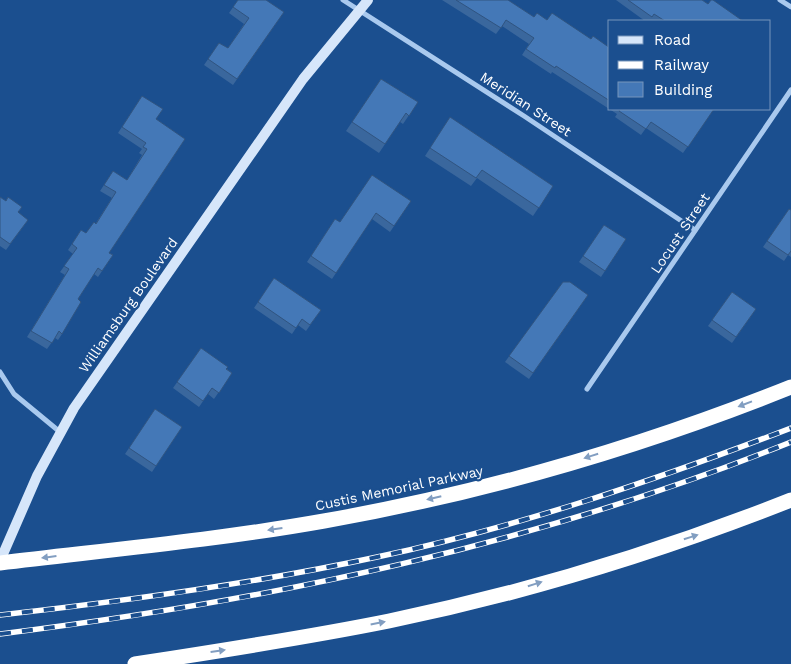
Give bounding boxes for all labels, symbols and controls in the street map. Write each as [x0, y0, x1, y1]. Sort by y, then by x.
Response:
legend [608, 20, 771, 110]
text: Road [654, 31, 691, 49]
text: Railway [654, 56, 709, 74]
street label: Meridian Street [477, 69, 575, 139]
text: Building [654, 81, 712, 99]
street label: Locust Street [647, 190, 713, 276]
street label: Williamsburg Boulevard [75, 235, 181, 375]
one-way arrow [738, 401, 753, 408]
one-way arrow [584, 453, 599, 460]
street label: Custis Memorial Parkway [314, 462, 485, 514]
one-way arrow [427, 494, 442, 502]
one-way arrow [267, 525, 283, 533]
one-way arrow [684, 533, 699, 541]
one-way arrow [41, 553, 57, 561]
one-way arrow [528, 579, 543, 587]
one-way arrow [370, 619, 385, 627]
one-way arrow [210, 647, 226, 655]

